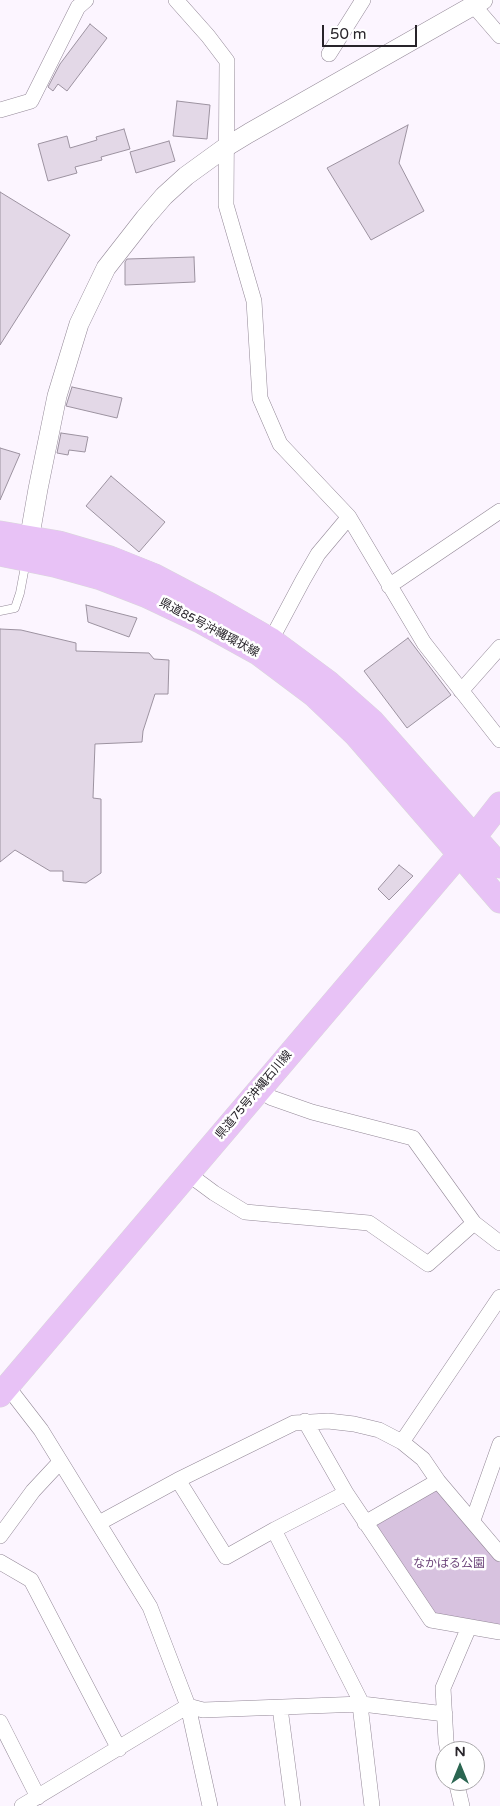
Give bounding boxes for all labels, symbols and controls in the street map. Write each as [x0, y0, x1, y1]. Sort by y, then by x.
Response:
scale bar [325, 15, 420, 47]
text: 50 m [330, 25, 367, 43]
street label: 県道85号沖縄環状線 [157, 596, 261, 660]
street label: 県道75号沖縄石川線 [213, 1048, 295, 1142]
park label: なかばる公園 [413, 1557, 485, 1571]
north arrow [435, 1741, 485, 1791]
text: N [454, 1743, 466, 1760]

